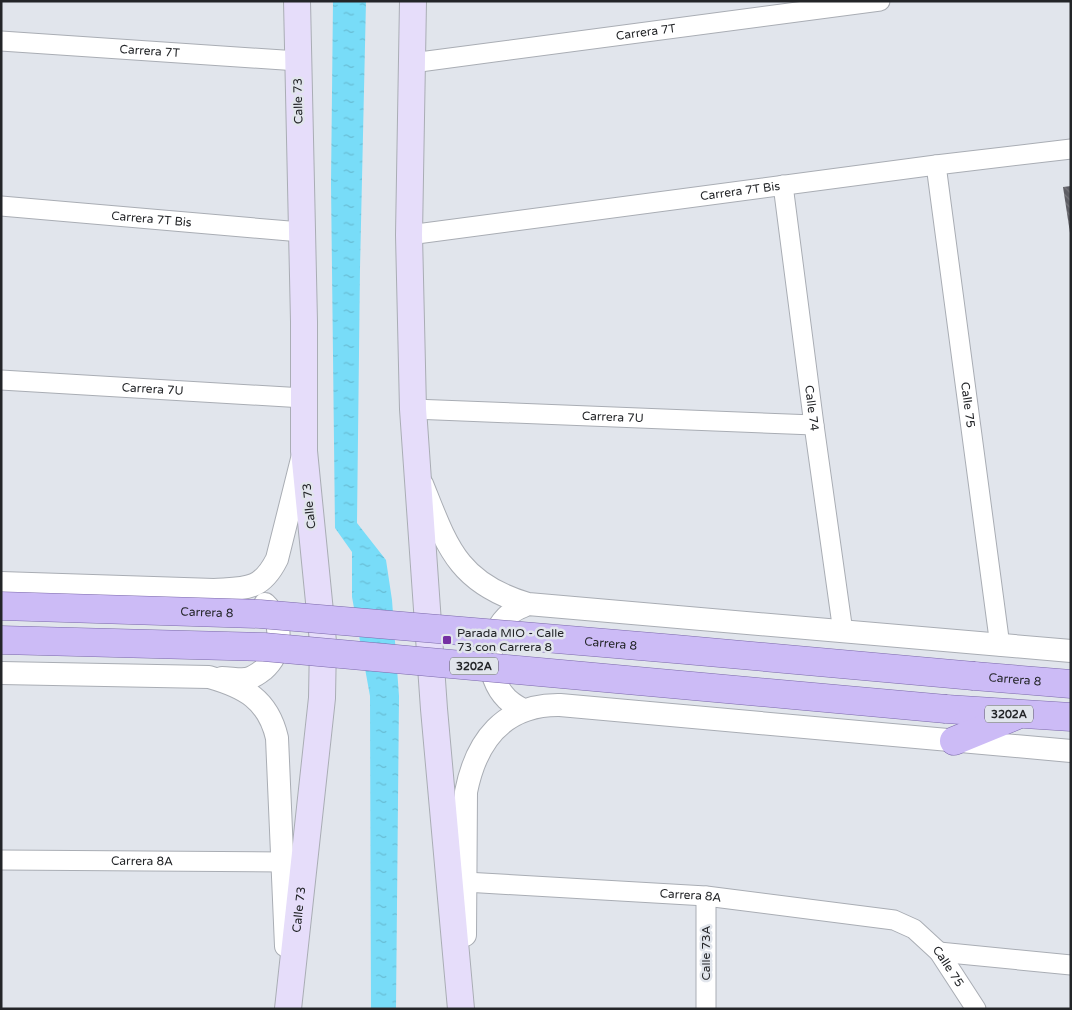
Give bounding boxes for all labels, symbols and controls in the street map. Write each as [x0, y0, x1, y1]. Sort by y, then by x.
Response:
street label: Carrera 7T [615, 21, 677, 43]
street label: Carrera 7T [119, 42, 181, 60]
street label: Calle 73 [291, 78, 305, 124]
street label: Carrera 7T Bis [699, 179, 781, 203]
street label: Carrera 7T Bis [111, 209, 192, 230]
street label: Carrera 7U [121, 380, 184, 398]
street label: Calle 75 [958, 381, 978, 429]
street label: Calle 74 [802, 384, 822, 432]
street label: Carrera 7U [582, 409, 644, 425]
street label: Calle 73 [300, 482, 318, 530]
street label: Carrera 8 [180, 605, 234, 620]
place label: Parada MIO - Calle 73 con Carrera 8 [457, 626, 564, 654]
marker: Parada MIO - Calle 73 con Carrera 8 [441, 634, 453, 646]
street label: Carrera 8 [584, 634, 638, 653]
road number: 3202A [450, 658, 498, 674]
street label: Carrera 8 [988, 670, 1042, 689]
road number: 3202A [985, 706, 1033, 722]
street label: Carrera 8A [111, 854, 173, 868]
street label: Calle 73 [289, 886, 308, 933]
street label: Carrera 8A [659, 886, 722, 905]
street label: Calle 73A [699, 925, 713, 981]
street label: Calle 75 [930, 943, 967, 990]

